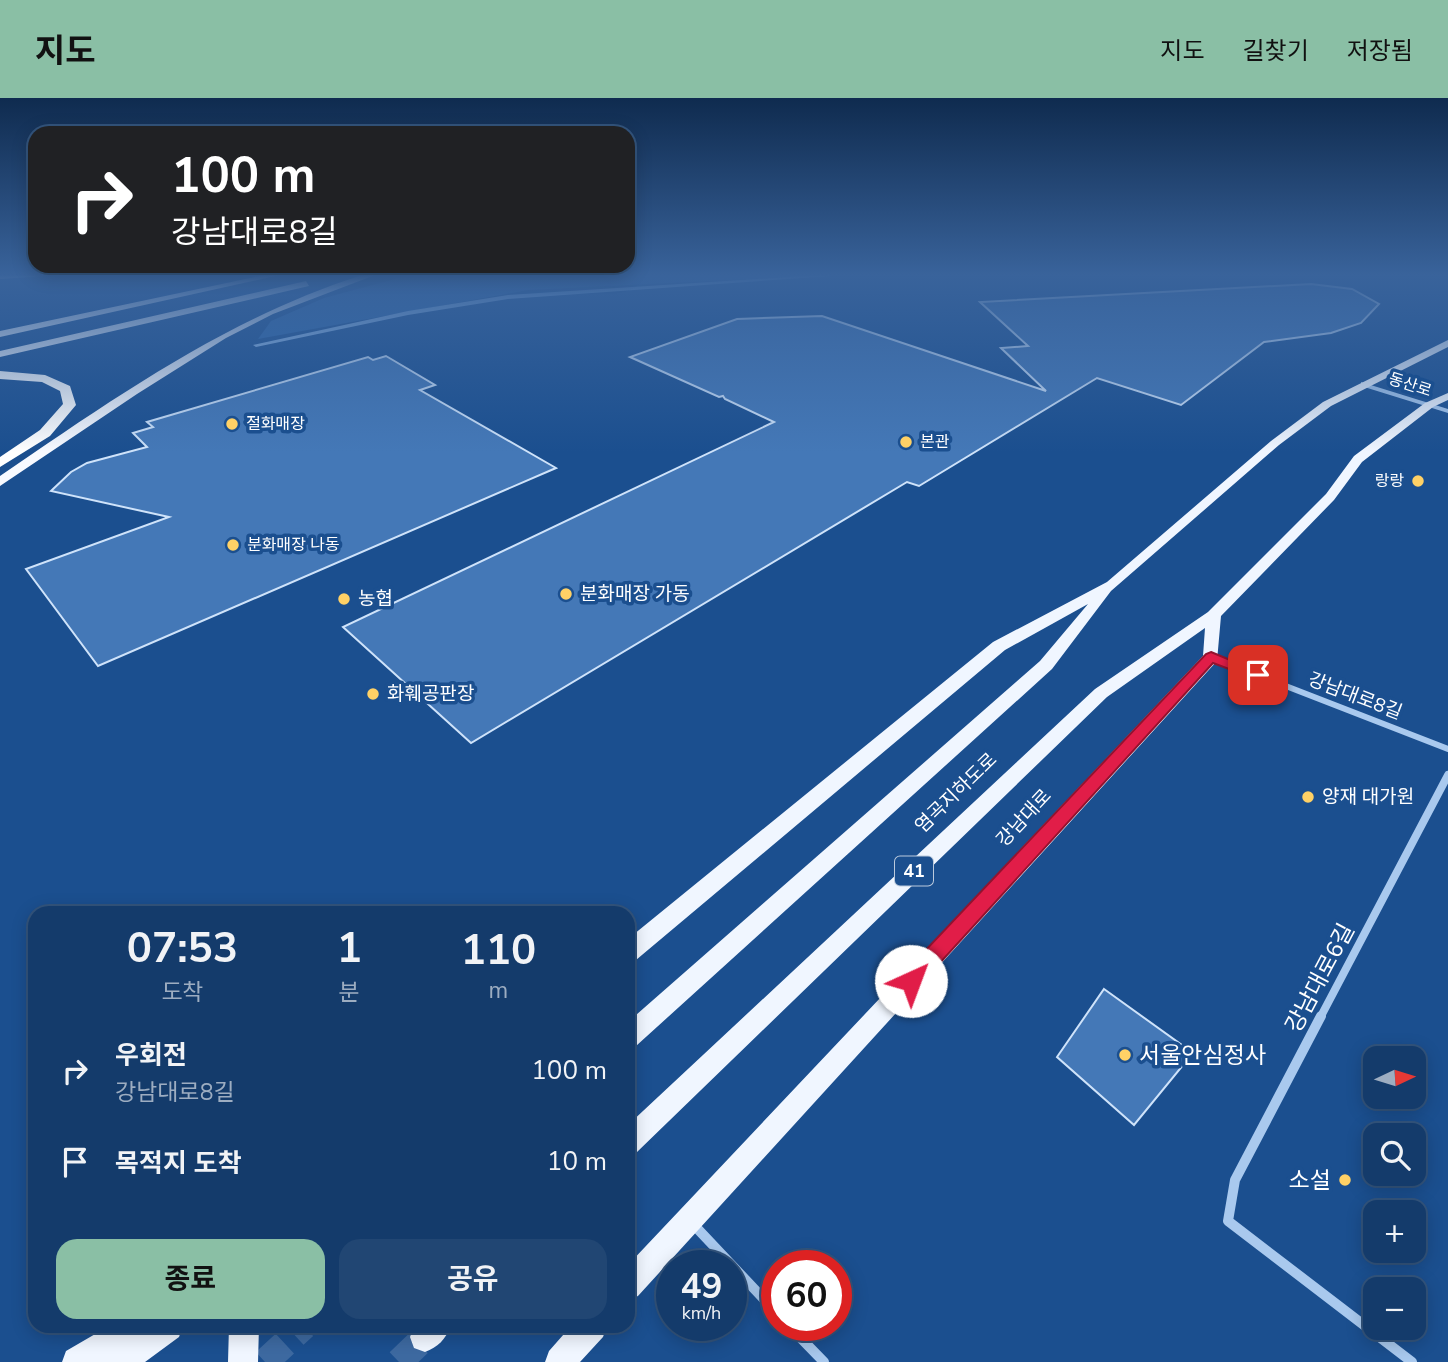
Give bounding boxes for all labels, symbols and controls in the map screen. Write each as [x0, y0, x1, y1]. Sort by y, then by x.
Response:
text: 지도 [35, 29, 96, 74]
text: 지도 [1160, 35, 1205, 67]
text: 길찾기 [1243, 35, 1309, 67]
text: 저장됨 [1347, 35, 1413, 67]
text: 100 m [171, 142, 315, 209]
icon: right [56, 154, 147, 245]
text: 강남대로8길 [171, 211, 337, 254]
street label: 동산로 [1386, 368, 1435, 402]
place label: 절화매장 [246, 413, 305, 435]
marker: 절화매장 [224, 416, 240, 432]
place label: 본관 [920, 431, 950, 453]
marker: 본관 [898, 434, 914, 450]
place label: 랑랑 [1375, 470, 1404, 492]
marker: 랑랑 [1410, 473, 1426, 489]
place label: 분화매장 나동 [247, 534, 340, 556]
marker: 분화매장 나동 [225, 537, 241, 553]
place label: 분화매장 가동 [580, 581, 690, 607]
place label: 농협 [358, 586, 393, 612]
marker: 분화매장 가동 [558, 586, 574, 602]
marker: 농협 [336, 591, 352, 607]
pin [1228, 645, 1288, 705]
icon: arrive [1239, 656, 1277, 694]
street label: 강남대로8길 [1304, 666, 1406, 726]
place label: 화훼공판장 [387, 681, 474, 707]
marker: 화훼공판장 [365, 686, 381, 702]
street label: 염곡지하도로 [909, 747, 1003, 839]
street label: 강남대로 [991, 784, 1057, 852]
place label: 양재 대가원 [1322, 784, 1414, 810]
marker: 양재 대가원 [1300, 789, 1316, 805]
road number: 41 [895, 856, 933, 886]
street label: 강남대로6길 [1278, 918, 1362, 1038]
text: 07:53 [127, 920, 238, 977]
text: 1 [337, 920, 362, 977]
text: 110 [461, 922, 536, 979]
position arrow [874, 944, 948, 1018]
text: m [489, 975, 508, 1006]
text: 도착 [161, 977, 204, 1008]
text: 분 [339, 977, 360, 1008]
text: 우회전 [115, 1038, 187, 1073]
place label: 서울안심정사 [1139, 1040, 1266, 1071]
north arrow [1363, 1046, 1426, 1110]
map controls [1363, 1046, 1426, 1340]
marker: 서울안심정사 [1117, 1047, 1133, 1063]
icon: right [56, 1052, 94, 1090]
text: 100 m [531, 1053, 607, 1088]
text: 강남대로8길 [115, 1077, 235, 1108]
button: search [1363, 1123, 1426, 1186]
icon: arrive [56, 1143, 94, 1181]
text: 10 m [547, 1144, 607, 1179]
text: 목적지 도착 [115, 1146, 242, 1181]
place label: 소설 [1289, 1165, 1331, 1196]
marker: 소설 [1337, 1172, 1353, 1188]
button: + [1363, 1200, 1426, 1263]
button: 종료 [56, 1239, 325, 1319]
button: 공유 [339, 1239, 607, 1319]
speed limit sign: 60 [761, 1250, 852, 1341]
text: 49 [680, 1263, 723, 1310]
button: − [1363, 1277, 1426, 1340]
text: km/h [682, 1301, 721, 1325]

